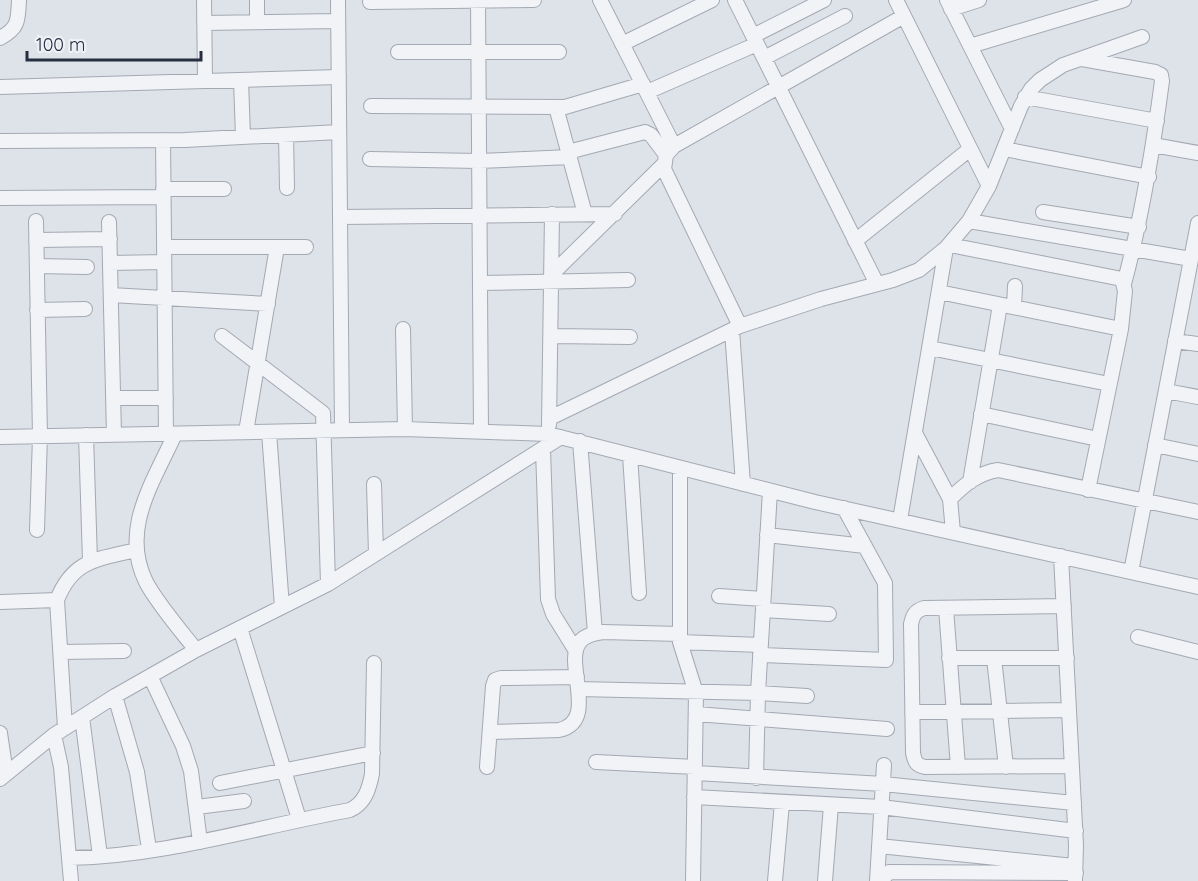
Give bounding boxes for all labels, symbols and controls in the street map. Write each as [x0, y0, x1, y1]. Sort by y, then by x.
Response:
scale bar [27, 24, 201, 62]
text: 100 m [36, 33, 85, 56]

